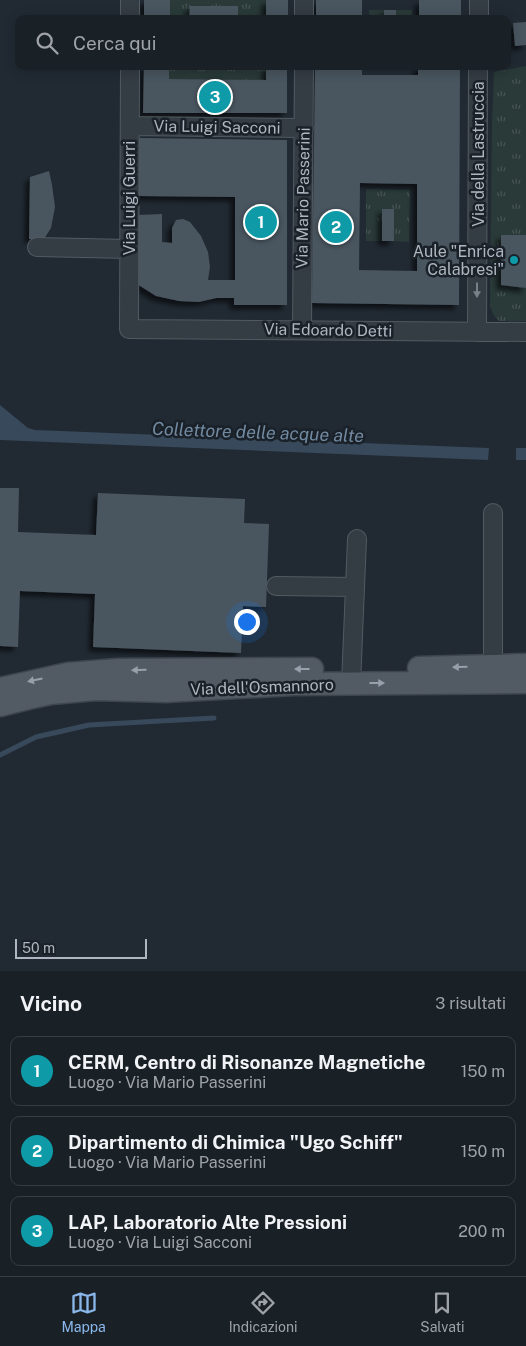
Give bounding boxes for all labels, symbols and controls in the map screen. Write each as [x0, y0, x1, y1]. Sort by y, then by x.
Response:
search box [15, 15, 511, 70]
icon: search [33, 29, 61, 57]
text: Cerca qui [73, 32, 156, 54]
pin: 3 [199, 78, 231, 116]
street label: Via della Lastruccia [469, 81, 488, 227]
street label: Via Luigi Sacconi [153, 116, 281, 138]
street label: Via Mario Passerini [292, 127, 314, 269]
street label: Via Luigi Guerri [120, 141, 139, 255]
pin: 1 [245, 203, 277, 241]
pin: 2 [320, 208, 352, 246]
place label: Aule "Enrica Calabresi" [413, 242, 504, 279]
marker: Aule "Enrica Calabresi" [508, 254, 520, 266]
one-way arrow [473, 282, 481, 298]
street label: Via Edoardo Detti [264, 319, 392, 341]
water label: Collettore delle acque alte [152, 418, 365, 446]
your location [234, 609, 260, 635]
one-way arrow [452, 663, 468, 671]
one-way arrow [293, 665, 309, 673]
one-way arrow [131, 666, 147, 674]
street label: Via dell'Osmannoro [190, 675, 334, 699]
one-way arrow [26, 677, 42, 685]
one-way arrow [369, 679, 385, 687]
scale bar [15, 936, 148, 959]
text: 50 m [22, 940, 55, 956]
text: Vicino [20, 991, 82, 1016]
text: 3 risultati [435, 994, 506, 1013]
text: CERM, Centro di Risonanze Magnetiche [68, 1051, 426, 1073]
text: 1 [34, 1062, 40, 1081]
text: 150 m [461, 1062, 505, 1081]
text: Luogo · Via Mario Passerini [68, 1073, 266, 1092]
text: Dipartimento di Chimica "Ugo Schiff" [68, 1131, 403, 1153]
text: 2 [32, 1142, 42, 1161]
text: 150 m [461, 1142, 505, 1161]
text: Luogo · Via Mario Passerini [68, 1153, 266, 1172]
text: LAP, Laboratorio Alte Pressioni [68, 1211, 347, 1233]
text: 3 [32, 1222, 42, 1241]
text: 200 m [458, 1222, 505, 1241]
text: Luogo · Via Luigi Sacconi [68, 1233, 252, 1252]
tab: Mappa [61, 1289, 106, 1335]
tab: Indicazioni [229, 1289, 297, 1335]
tab: Salvati [420, 1289, 465, 1335]

